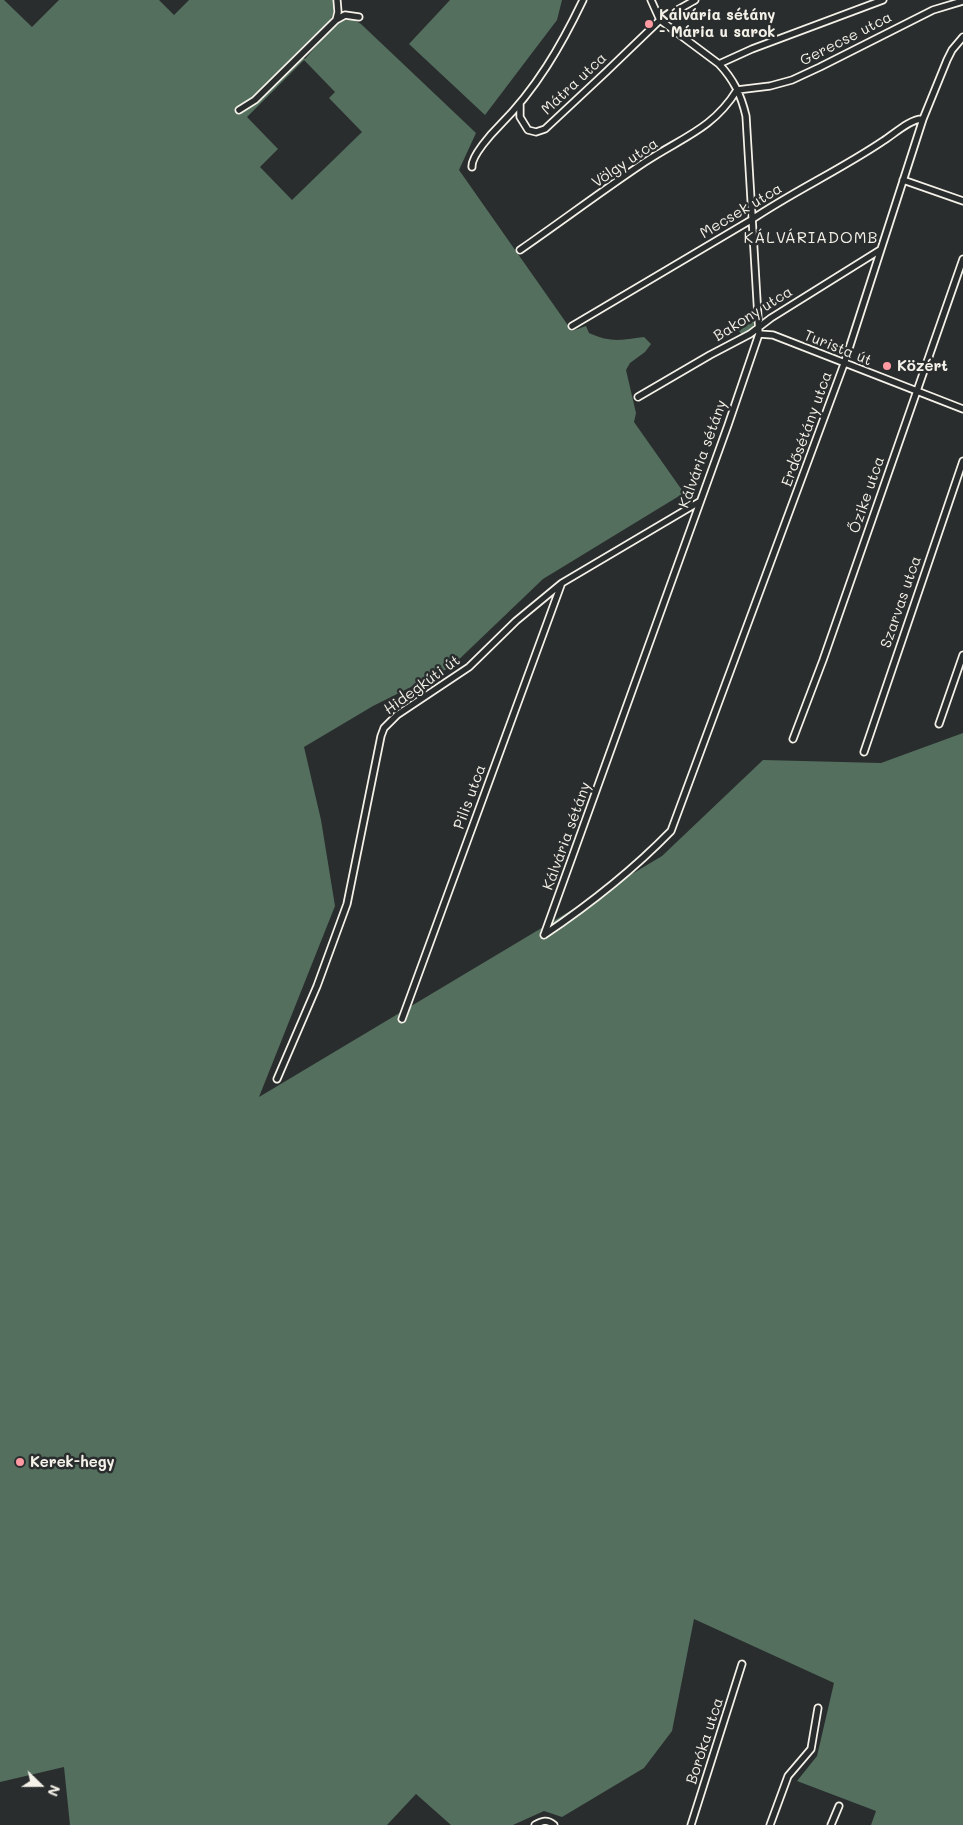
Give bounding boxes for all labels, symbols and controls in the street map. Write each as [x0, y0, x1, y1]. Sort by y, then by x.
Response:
place label: Kálvária sétány - Mária u sarok [659, 6, 775, 41]
street label: Gerecse utca [797, 8, 895, 70]
marker: Kálvária sétány - Mária u sarok [643, 18, 655, 30]
street label: Mátra utca [538, 49, 610, 119]
street label: Völgy utca [589, 134, 661, 192]
street label: Mecsek utca [697, 179, 785, 243]
district label: KÁLVÁRIADOMB [742, 228, 880, 248]
street label: Bakony utca [710, 283, 796, 345]
street label: Turista út [801, 326, 875, 370]
place label: Közért [897, 357, 948, 375]
marker: Közért [881, 360, 893, 372]
street label: Erdősétány utca [778, 369, 836, 489]
street label: Kálvária sétány [675, 397, 731, 511]
street label: Őzike utca [845, 454, 889, 536]
street label: Szarvas utca [877, 554, 925, 650]
street label: Hidegkúti út [380, 651, 464, 719]
street label: Pilis utca [450, 762, 490, 832]
street label: Kálvária sétány [539, 779, 595, 893]
place label: Kerek-hegy [30, 1453, 115, 1471]
marker: Kerek-hegy [14, 1456, 26, 1468]
street label: Boróka utca [683, 1696, 727, 1786]
north arrow [15, 1760, 65, 1810]
text: N [44, 1782, 65, 1799]

